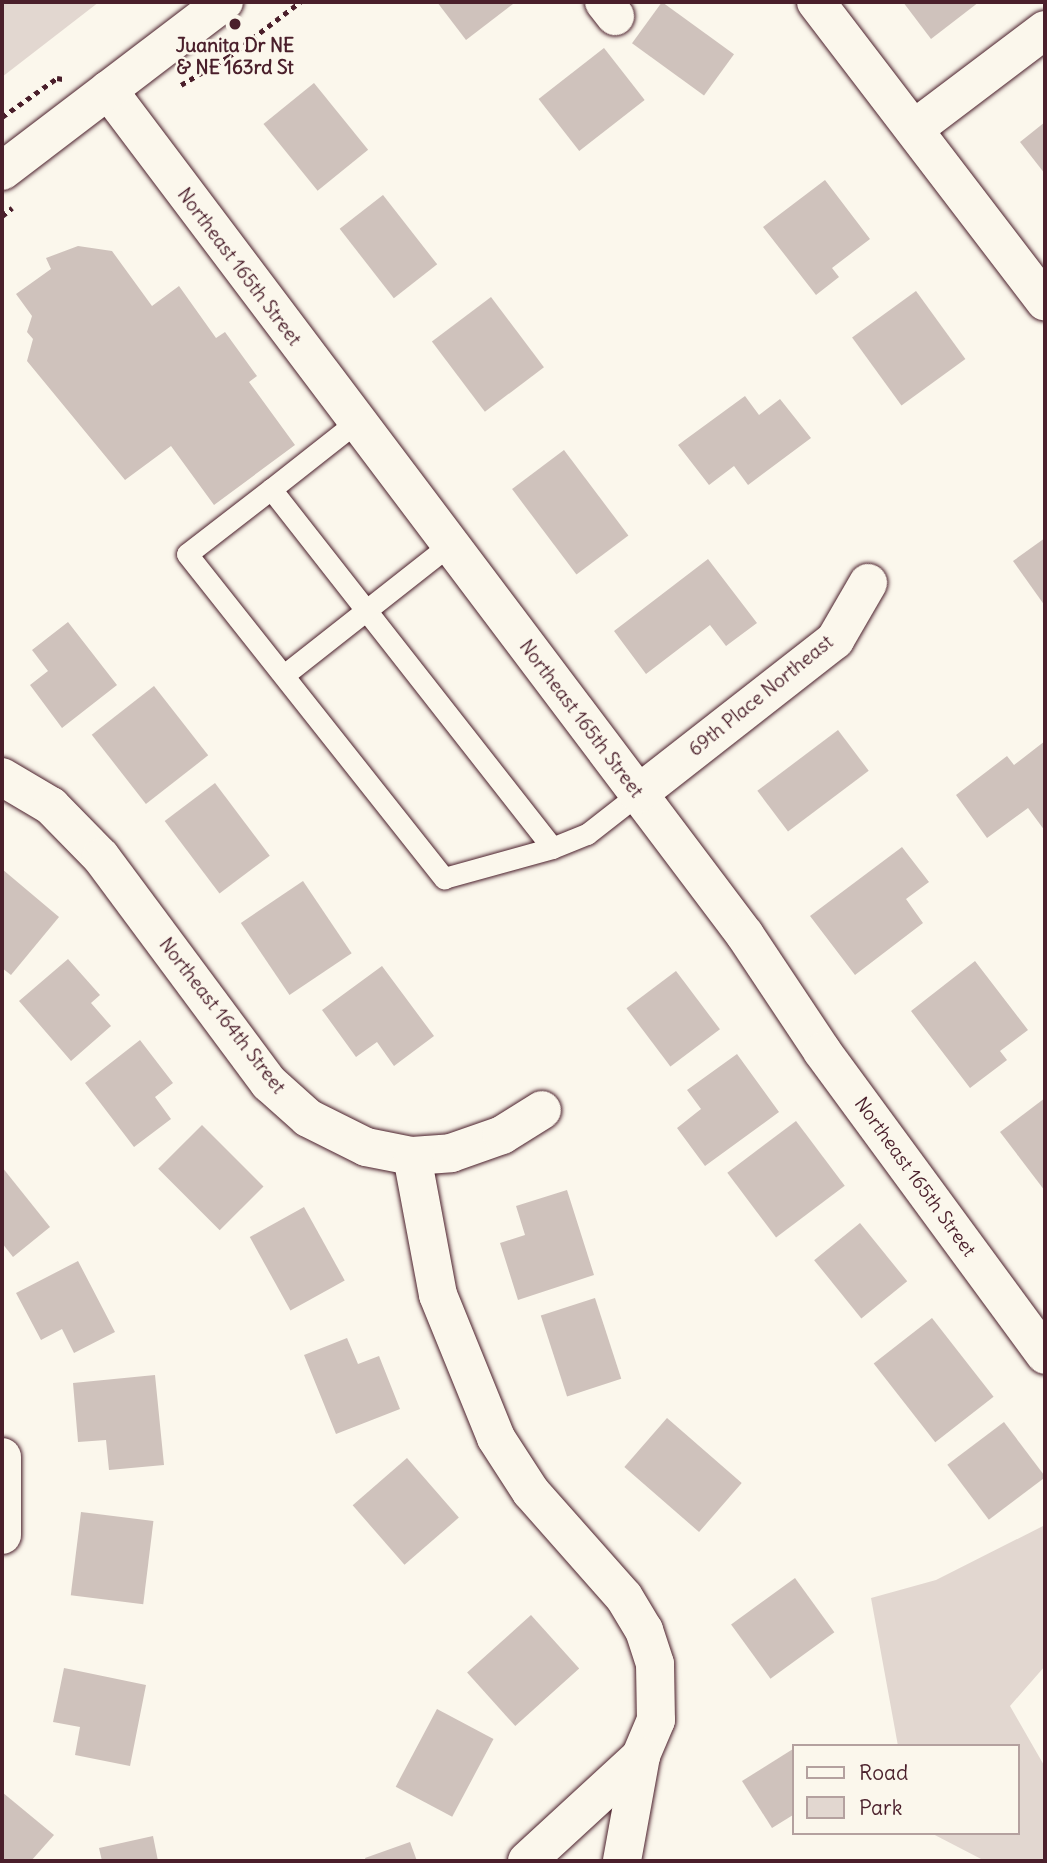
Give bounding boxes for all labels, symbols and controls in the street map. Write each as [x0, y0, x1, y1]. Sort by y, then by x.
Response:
marker: Juanita Dr NE & NE 163rd St [227, 16, 243, 32]
place label: Juanita Dr NE & NE 163rd St [176, 35, 294, 79]
street label: Northeast 165th Street [172, 184, 306, 350]
street label: 69th Place Northeast [684, 631, 838, 761]
street label: Northeast 165th Street [514, 636, 648, 802]
street label: Northeast 164th Street [154, 934, 290, 1098]
street label: Northeast 165th Street [850, 1093, 980, 1261]
legend [792, 1744, 1019, 1835]
text: Road [859, 1759, 908, 1786]
text: Park [859, 1794, 902, 1821]

